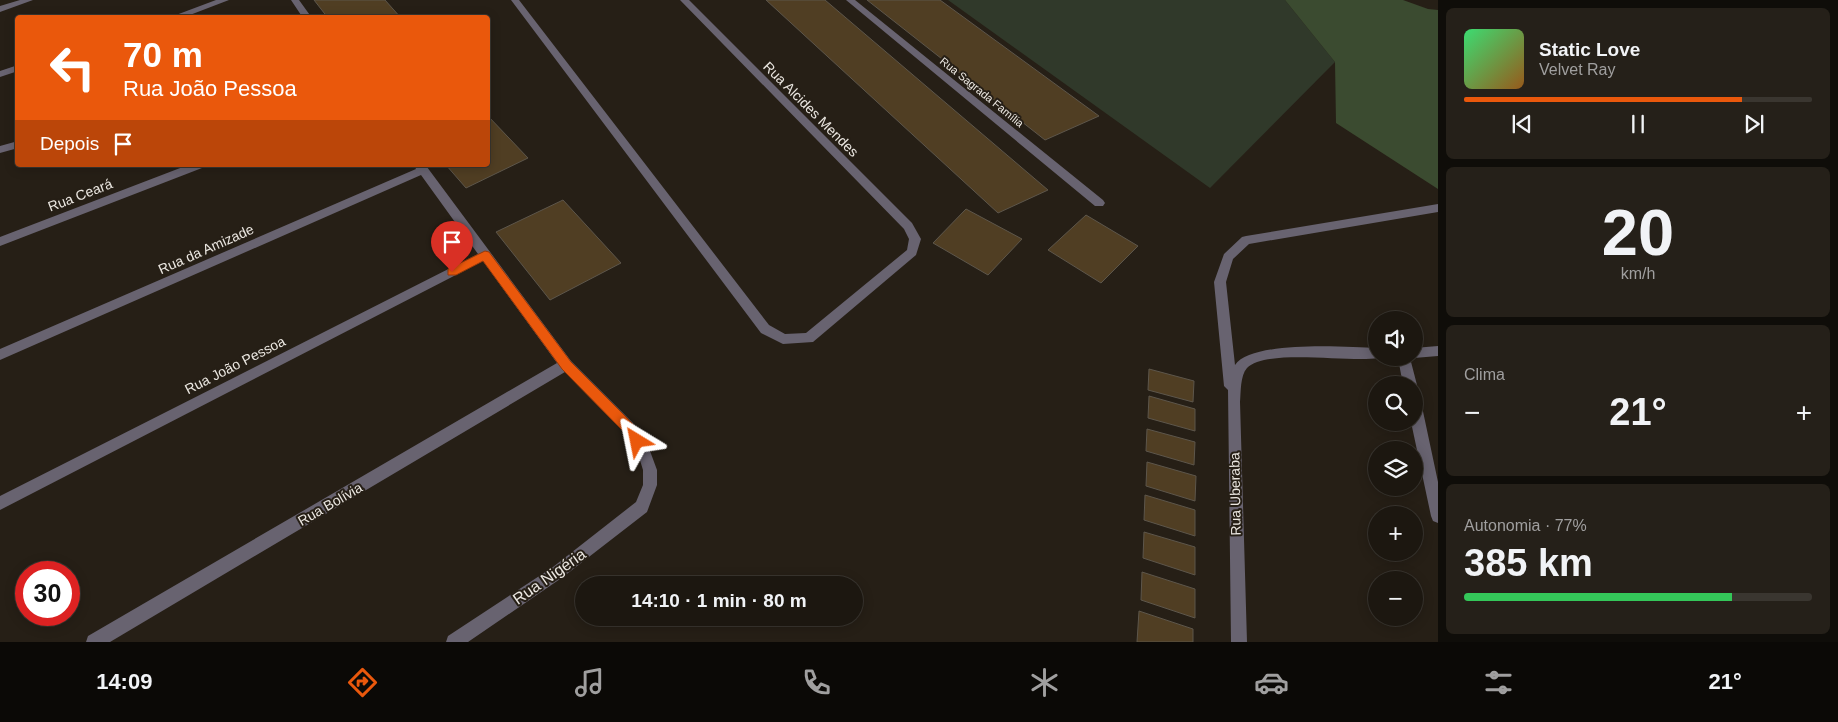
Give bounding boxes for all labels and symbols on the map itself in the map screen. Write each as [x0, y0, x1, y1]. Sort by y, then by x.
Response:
street label: Rua Sagrada Família [938, 55, 1027, 130]
street label: Rua Alcides Mendes [760, 58, 862, 160]
street label: Rua Ceará [46, 175, 115, 215]
street label: Rua da Amizade [156, 221, 256, 277]
pin [431, 221, 473, 272]
street label: Rua João Pessoa [182, 333, 288, 397]
position arrow [610, 414, 662, 466]
street label: Rua Uberaba [1226, 452, 1244, 536]
street label: Rua Bolívia [295, 479, 365, 529]
street label: Rua Nigéria [510, 545, 589, 608]
speed limit sign: 30 [15, 561, 80, 626]

